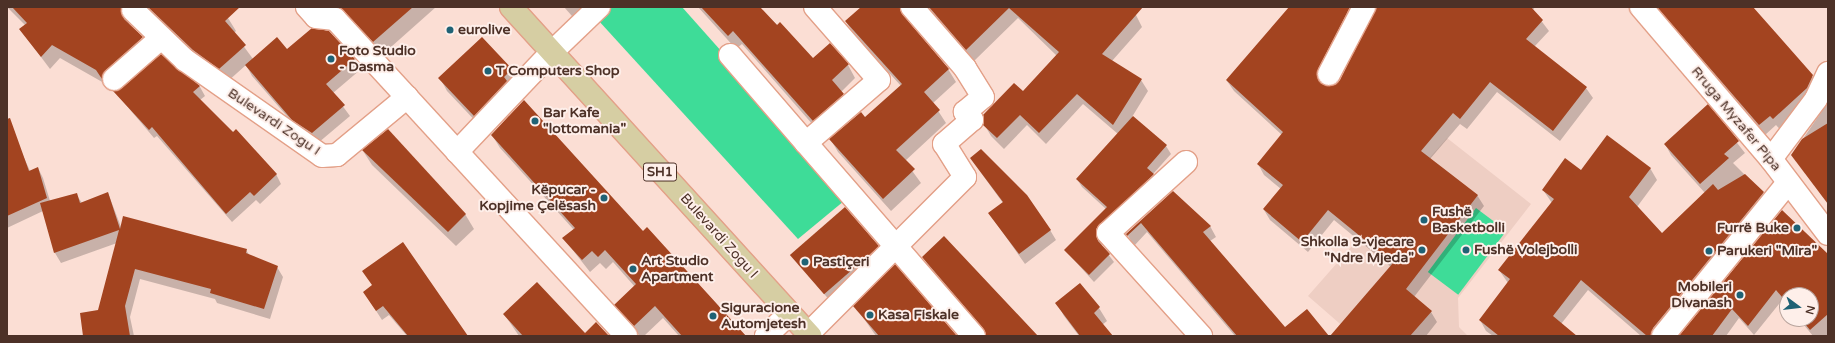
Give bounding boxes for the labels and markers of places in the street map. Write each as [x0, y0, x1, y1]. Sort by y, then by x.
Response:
place label: eurolive [458, 22, 510, 38]
marker: eurolive [445, 25, 455, 35]
place label: Foto Studio - Dasma [339, 43, 416, 76]
marker: Foto Studio - Dasma [326, 54, 336, 64]
place label: T Computers Shop [496, 63, 620, 79]
marker: T Computers Shop [483, 66, 493, 76]
place label: Bar Kafe "lottomania" [543, 105, 626, 138]
marker: Bar Kafe "lottomania" [530, 116, 540, 126]
place label: Këpucar - Kopjime Çelësash [479, 182, 596, 214]
marker: Këpucar - Kopjime Çelësash [599, 193, 609, 203]
place label: Fushë Basketbolli [1432, 204, 1505, 236]
marker: Fushë Basketbolli [1419, 215, 1429, 225]
place label: Furrë Buke [1717, 220, 1789, 236]
marker: Furrë Buke [1792, 223, 1802, 233]
place label: Shkolla 9-vjecare "Ndre Mjeda" [1301, 234, 1414, 266]
place label: Fushë Volejbolli [1474, 242, 1578, 258]
place label: Parukeri "Mira" [1717, 243, 1817, 259]
marker: Shkolla 9-vjecare "Ndre Mjeda" [1417, 245, 1427, 255]
marker: Fushë Volejbolli [1461, 245, 1471, 255]
marker: Parukeri "Mira" [1704, 246, 1714, 256]
place label: Art Studio Apartment [641, 253, 713, 286]
place label: Pastiçeri [813, 254, 870, 270]
marker: Pastiçeri [800, 257, 810, 267]
marker: Art Studio Apartment [628, 264, 638, 274]
place label: Mobileri Divanash [1671, 279, 1732, 312]
marker: Mobileri Divanash [1735, 290, 1745, 300]
place label: Siguracione Automjetesh [721, 300, 806, 332]
place label: Kasa Fiskale [878, 307, 959, 323]
marker: Kasa Fiskale [865, 310, 875, 320]
marker: Siguracione Automjetesh [708, 311, 718, 321]

